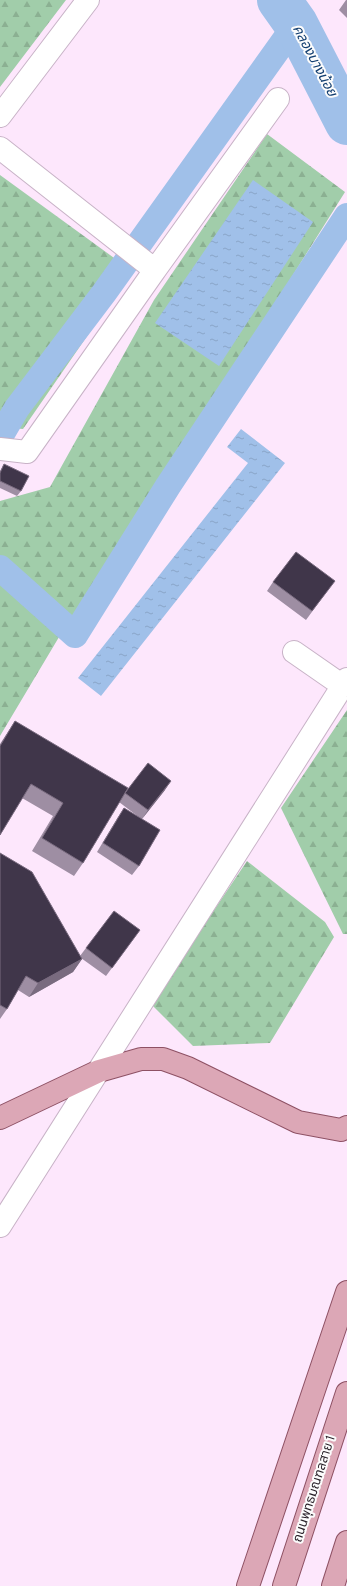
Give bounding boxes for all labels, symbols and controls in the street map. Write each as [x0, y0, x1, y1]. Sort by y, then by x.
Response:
water label: คลองบางน้อย [288, 22, 341, 101]
street label: ถนนพุทธมณฑลสาย 1 [290, 1434, 340, 1544]

